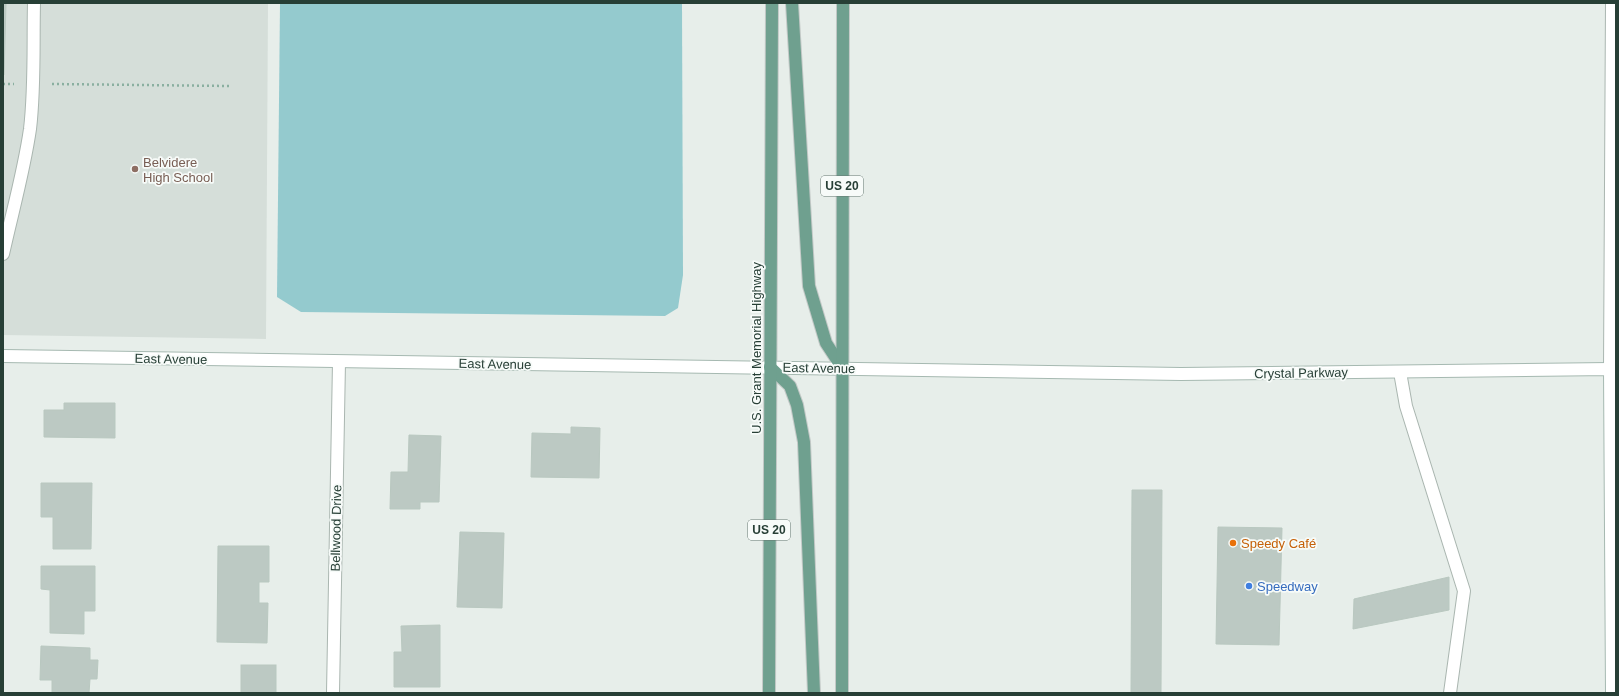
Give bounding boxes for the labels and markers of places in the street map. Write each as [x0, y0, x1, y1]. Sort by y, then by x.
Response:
place label: Belvidere High School [143, 155, 213, 185]
marker: Belvidere High School [130, 164, 140, 174]
place label: Speedy Café [1241, 536, 1316, 551]
marker: Speedy Café [1228, 538, 1238, 548]
place label: Speedway [1257, 579, 1318, 594]
marker: Speedway [1244, 581, 1254, 591]

